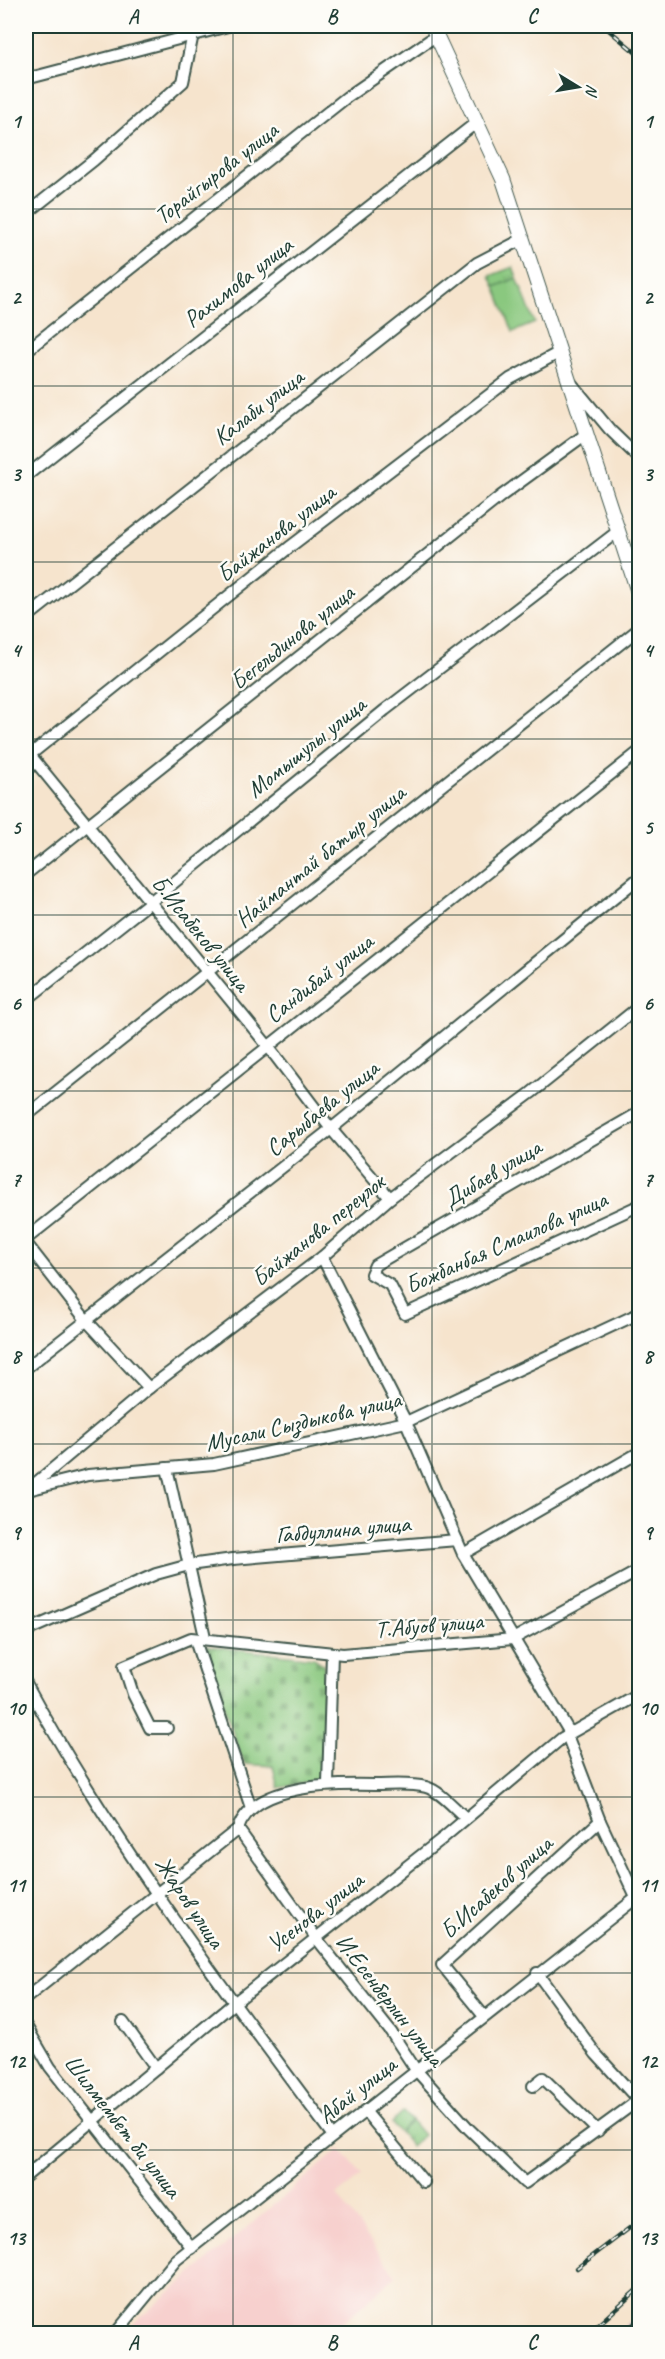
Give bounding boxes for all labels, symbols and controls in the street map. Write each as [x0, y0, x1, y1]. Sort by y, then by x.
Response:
text: A [128, 4, 140, 29]
text: B [327, 4, 339, 29]
text: C [527, 4, 539, 29]
north arrow [548, 57, 608, 117]
text: N [580, 83, 603, 99]
text: 1 [12, 109, 23, 134]
text: 1 [644, 109, 655, 134]
street label: Торайгырова улица [148, 114, 285, 231]
street label: Рахимова улица [177, 229, 300, 334]
text: 2 [12, 285, 23, 310]
text: 2 [644, 285, 655, 310]
street label: Калаби улица [207, 361, 311, 452]
text: 3 [12, 462, 23, 487]
text: 3 [644, 462, 655, 487]
street label: Байжанова улица [211, 476, 343, 589]
street label: Бегельдинова улица [224, 577, 361, 696]
text: 4 [12, 638, 24, 663]
text: 4 [644, 638, 656, 663]
street label: Момышулы улица [240, 688, 373, 804]
street label: Наймантай батыр улица [229, 777, 413, 934]
text: 5 [12, 815, 23, 840]
text: 5 [644, 815, 655, 840]
street label: Б.Исабеков улица [145, 869, 258, 999]
street label: Сандибай улица [259, 925, 381, 1030]
text: 6 [11, 991, 22, 1016]
text: 6 [643, 991, 654, 1016]
street label: Сарыбаева улица [259, 1052, 386, 1163]
street label: Дибаев улица [437, 1131, 548, 1214]
street label: Байжанова переулок [245, 1166, 392, 1293]
text: 7 [12, 1167, 23, 1192]
text: 7 [644, 1167, 655, 1192]
street label: Божбанбая Смаилова улица [400, 1183, 613, 1300]
text: 8 [12, 1344, 24, 1369]
text: 8 [644, 1344, 656, 1369]
street label: Мусали Сыздыкова улица [202, 1384, 405, 1459]
street label: Габдуллина улица [274, 1508, 413, 1550]
text: 9 [12, 1520, 23, 1545]
text: 9 [644, 1520, 655, 1545]
street label: Т.Абуов улица [374, 1605, 486, 1645]
text: 10 [7, 1696, 27, 1721]
text: 10 [639, 1696, 659, 1721]
street label: Б.Исабеков улица [434, 1827, 560, 1945]
street label: Жаров улица [148, 1850, 233, 1955]
street label: Усенова улица [261, 1864, 371, 1959]
text: 11 [7, 1873, 27, 1898]
text: 11 [639, 1873, 659, 1898]
street label: И.Есенберлин улица [329, 1928, 452, 2074]
street label: Шилмембет би улица [58, 2048, 189, 2205]
text: 12 [7, 2049, 27, 2074]
street label: Абай улица [312, 2049, 404, 2130]
text: 12 [639, 2049, 659, 2074]
text: 13 [7, 2226, 27, 2251]
text: 13 [639, 2226, 659, 2251]
text: A [128, 2330, 140, 2355]
text: B [327, 2330, 339, 2355]
text: C [527, 2330, 539, 2355]

